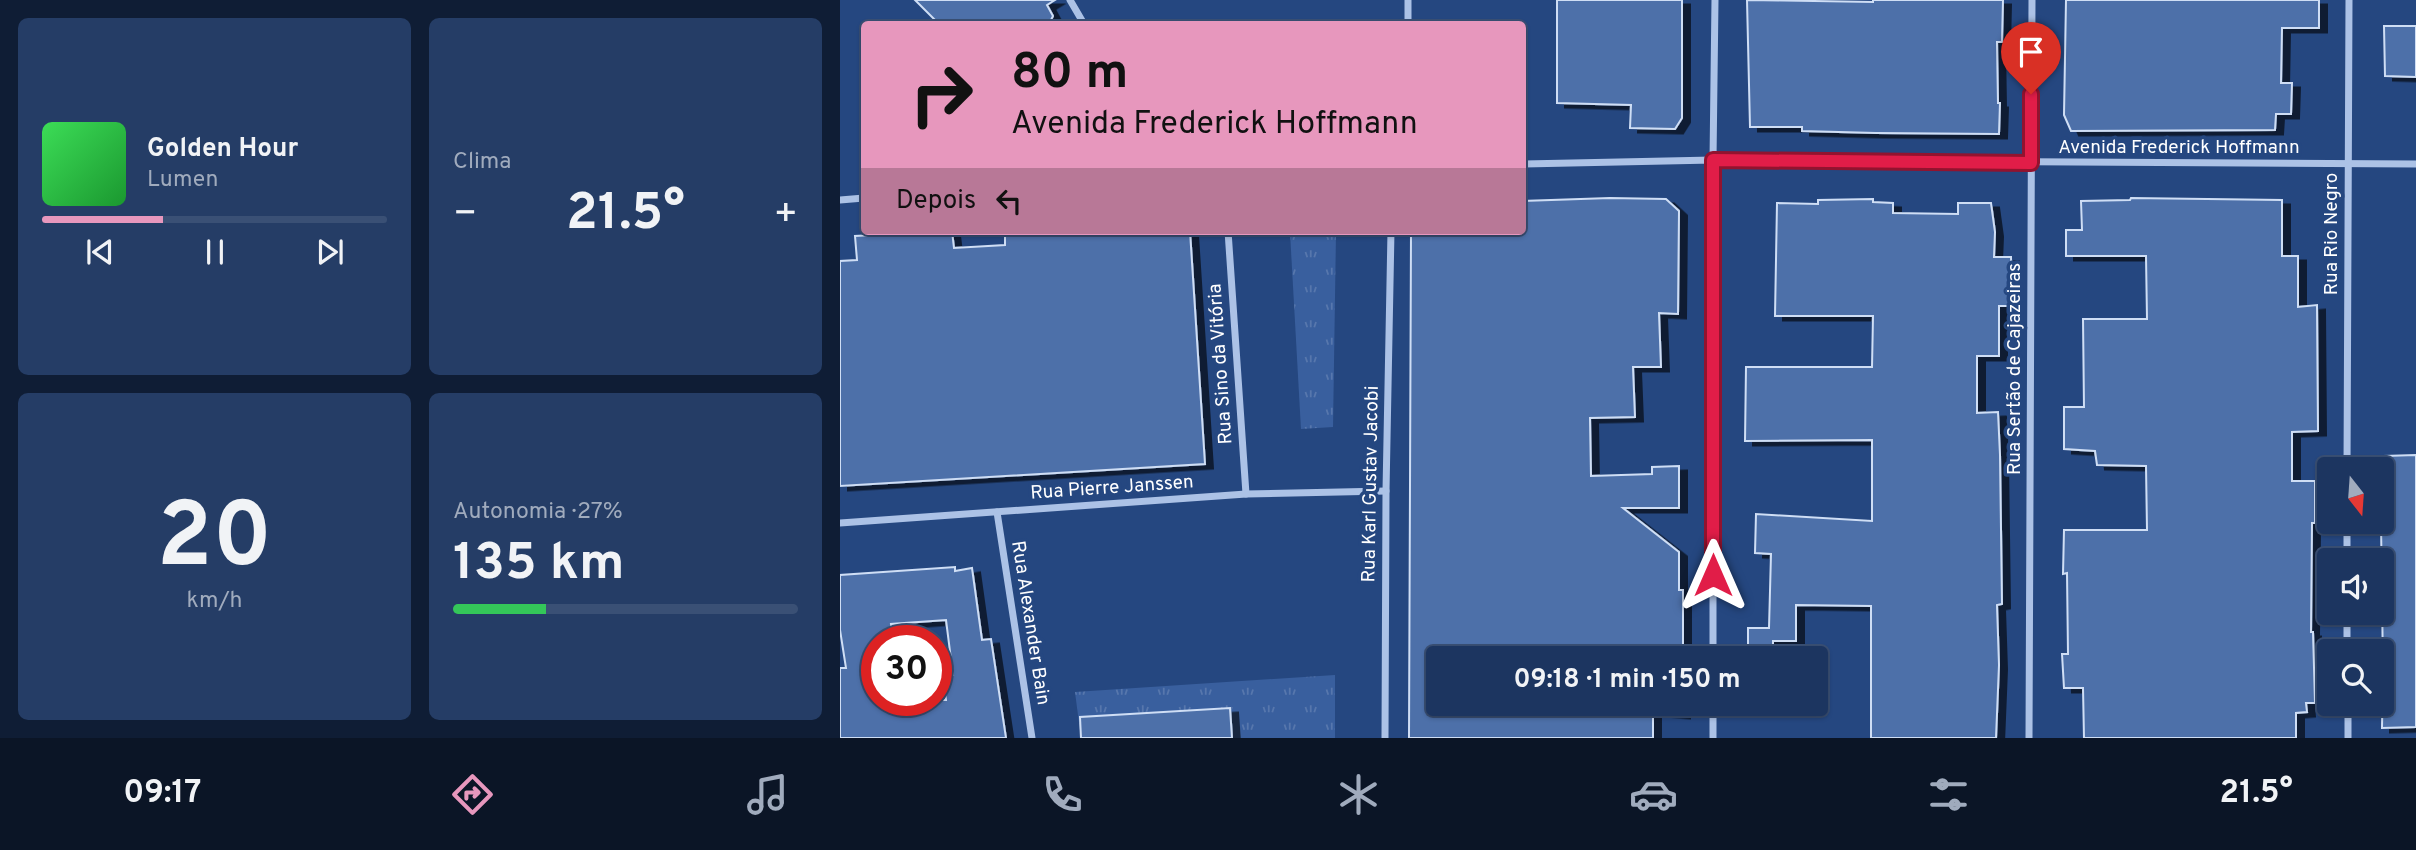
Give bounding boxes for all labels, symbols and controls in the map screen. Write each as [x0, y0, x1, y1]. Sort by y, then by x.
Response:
pin [2001, 22, 2061, 94]
icon: arrive [2012, 33, 2050, 71]
text: 80 m [1011, 44, 1128, 106]
icon: right [896, 49, 987, 140]
text: Avenida Frederick Hoffmann [1011, 105, 1418, 145]
text: Golden Hour [147, 133, 298, 166]
street label: Avenida Frederick Hoffmann [2058, 136, 2300, 160]
text: Clima [453, 148, 511, 177]
text: Lumen [147, 166, 218, 195]
street label: Rua Rio Negro [2320, 173, 2344, 295]
text: 21.5° [566, 182, 685, 248]
icon: left [990, 182, 1028, 220]
text: Depois [896, 185, 976, 218]
text: − [453, 191, 478, 240]
text: + [773, 191, 798, 240]
icon: previous [81, 233, 119, 271]
icon: pause [196, 233, 234, 271]
icon: next [311, 233, 349, 271]
street label: Rua Sertão de Cajazeiras [2003, 263, 2027, 475]
street label: Rua Sino da Vitória [1203, 283, 1239, 445]
street label: Rua Karl Gustav Jacobi [1357, 385, 1385, 583]
north arrow [2317, 457, 2394, 534]
map controls [2317, 457, 2394, 716]
street label: Rua Pierre Janssen [1029, 470, 1195, 506]
text: 20 [157, 484, 272, 599]
text: Autonomia · 27% [453, 498, 623, 527]
text: 135 km [453, 532, 624, 598]
position arrow [1676, 538, 1750, 612]
street label: Rua Alexander Bain [1005, 539, 1055, 707]
button: sound [2317, 548, 2394, 625]
text: km/h [187, 587, 242, 616]
speed limit sign: 30 [861, 625, 952, 716]
button: search [2317, 639, 2394, 716]
text: 09:18 · 1 min · 150 m [1513, 664, 1741, 697]
icon: directions [448, 770, 497, 819]
icon: music [743, 770, 792, 819]
icon: phone [1038, 770, 1087, 819]
icon: climate [1334, 770, 1383, 819]
icon: car [1629, 770, 1678, 819]
icon: filters [1924, 770, 1973, 819]
text: 09:17 [123, 774, 202, 814]
text: 21.5° [2220, 774, 2293, 814]

